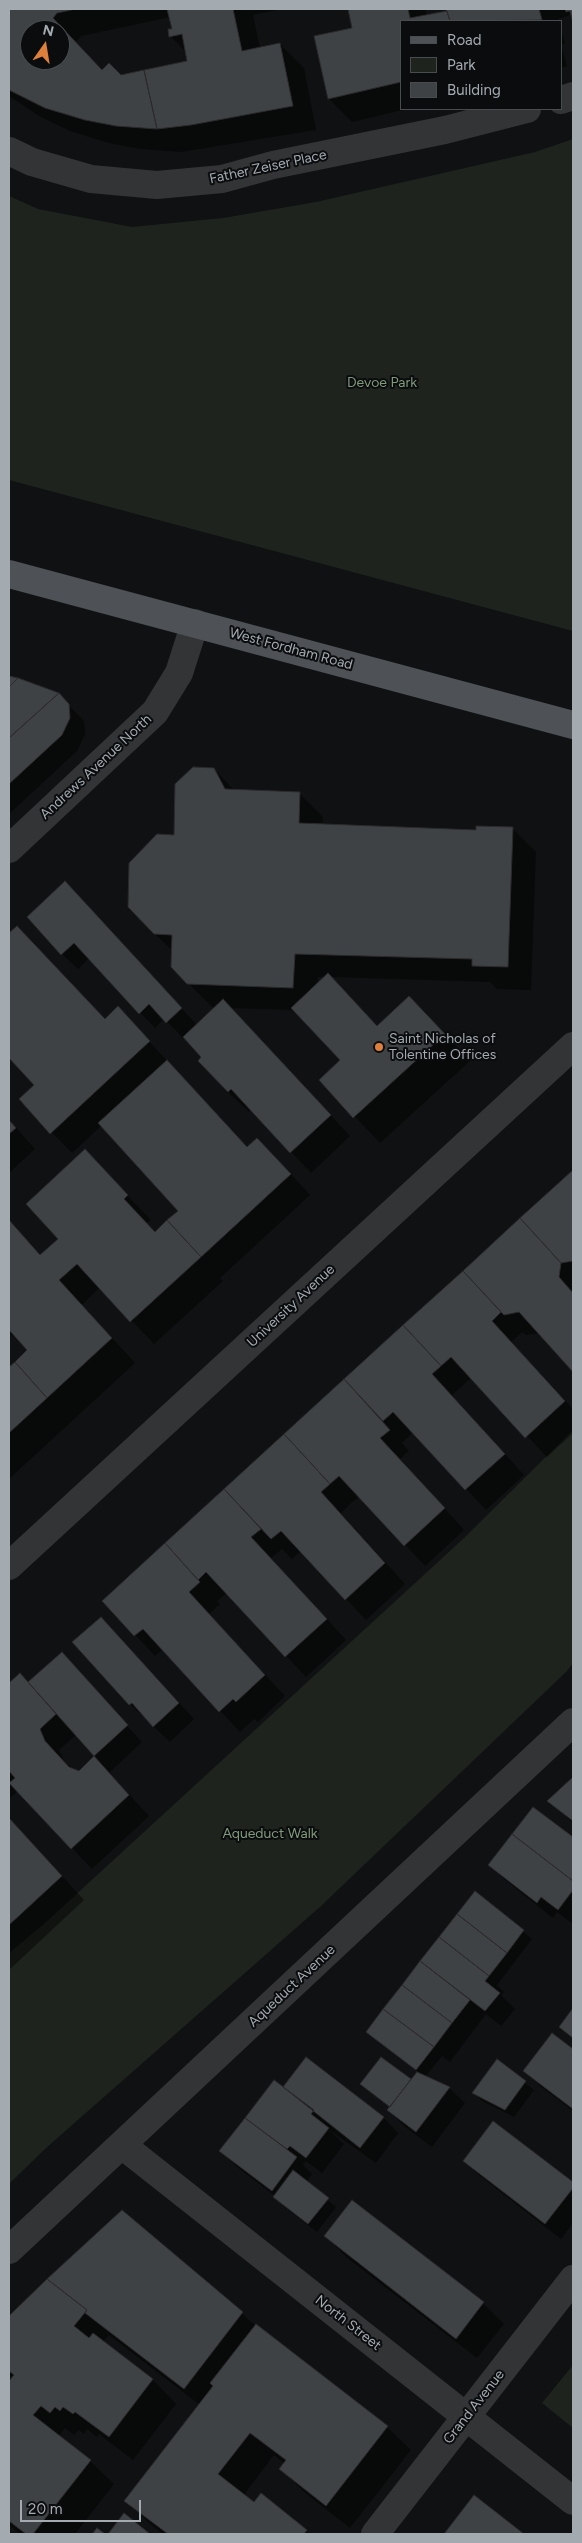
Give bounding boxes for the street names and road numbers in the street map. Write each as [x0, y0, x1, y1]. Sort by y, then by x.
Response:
street label: Father Zeiser Place [208, 146, 328, 188]
street label: West Fordham Road [228, 624, 354, 674]
street label: Andrews Avenue North [37, 711, 155, 823]
street label: University Avenue [244, 1261, 338, 1351]
street label: Aqueduct Avenue [245, 1941, 339, 2031]
street label: North Street [312, 2292, 384, 2354]
street label: Grand Avenue [440, 2367, 508, 2447]

